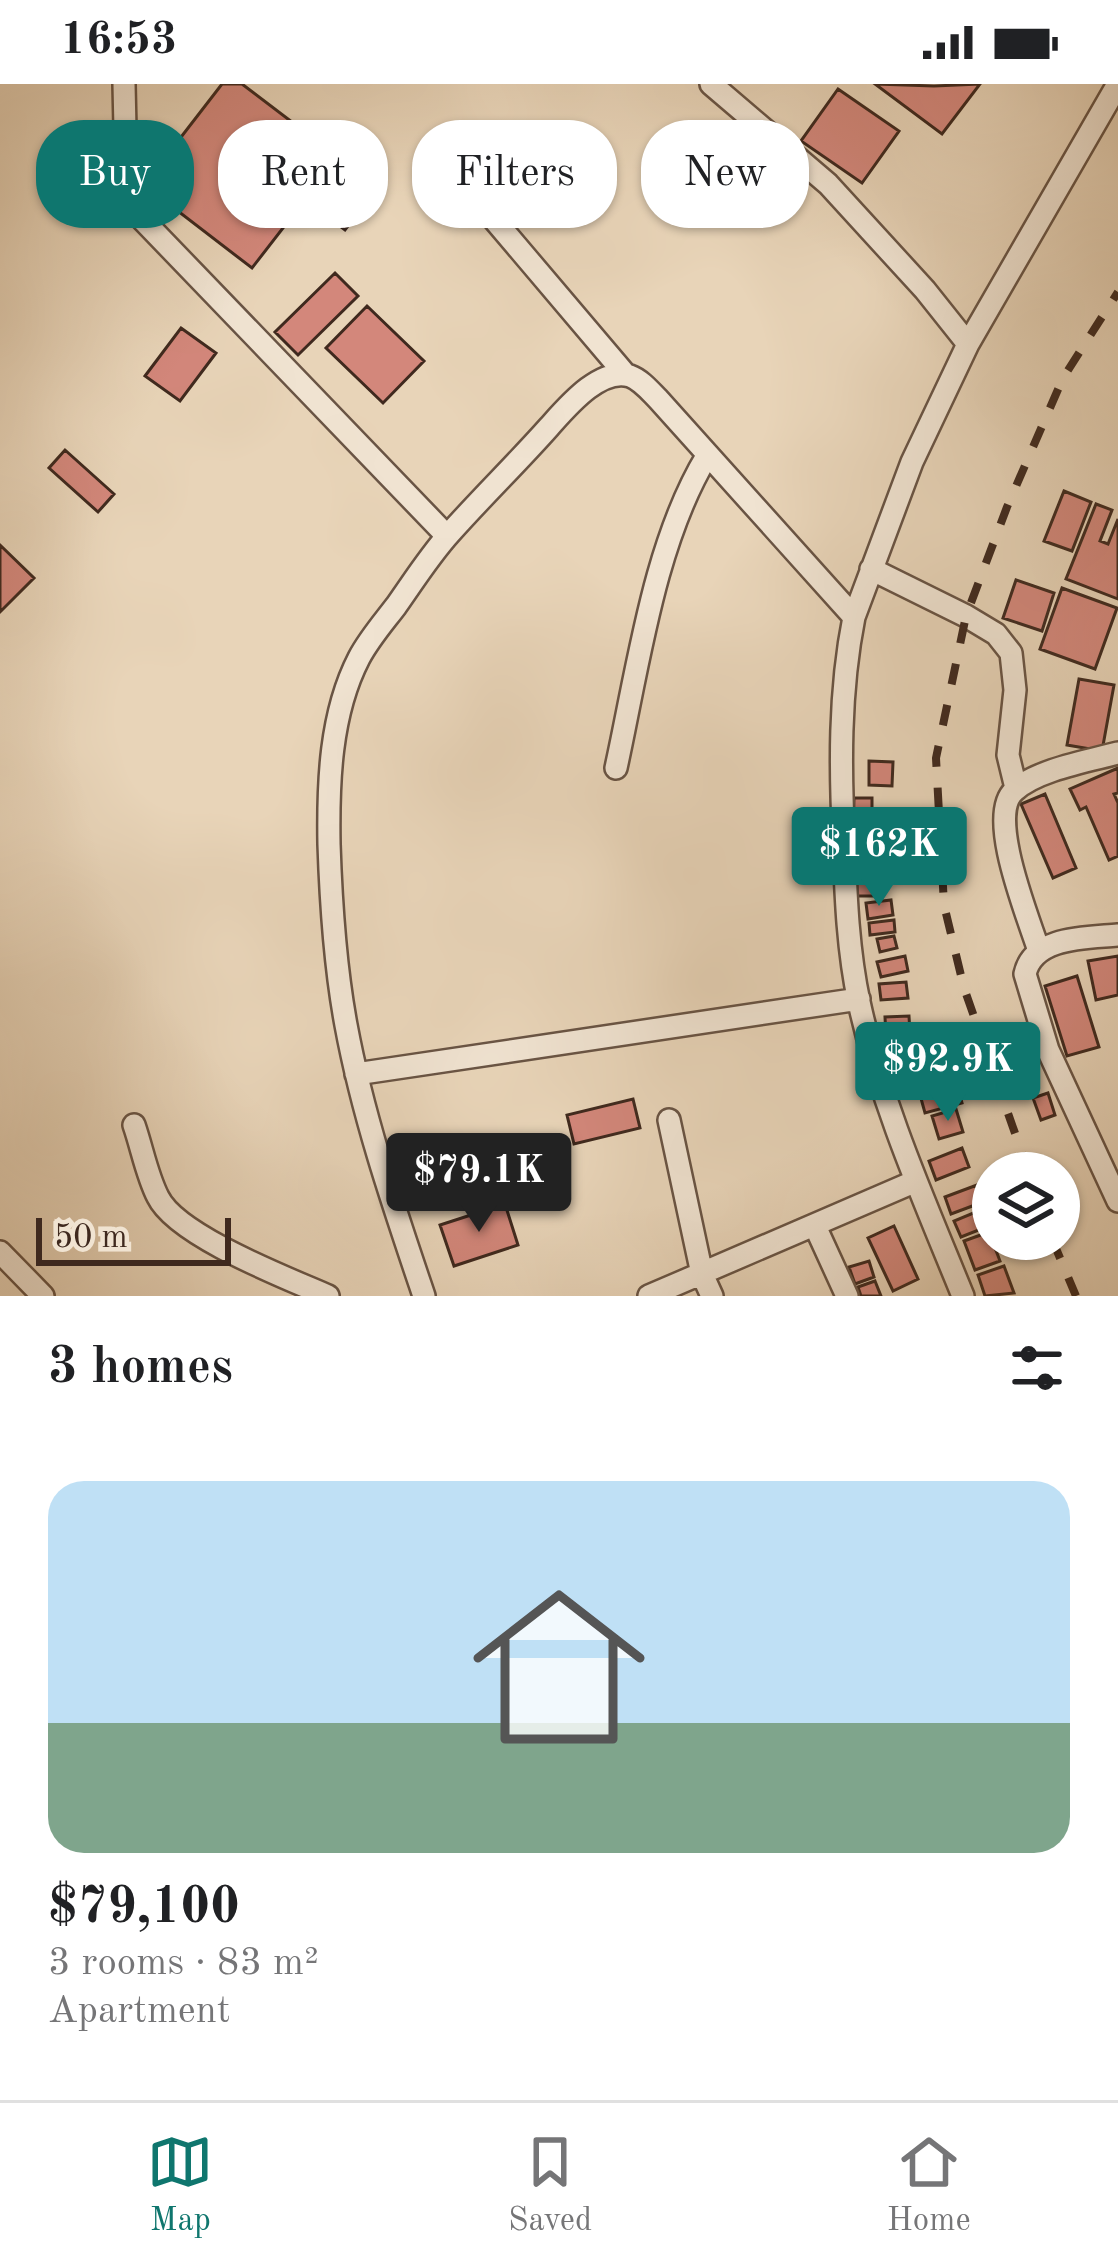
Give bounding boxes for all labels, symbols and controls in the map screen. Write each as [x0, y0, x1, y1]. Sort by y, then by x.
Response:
text: 16:53 [60, 19, 177, 64]
chip: Buy [36, 120, 194, 228]
chip: Rent [218, 120, 388, 228]
chip: Filters [412, 120, 617, 228]
chip: New [641, 120, 809, 228]
pin: $162K [795, 807, 963, 909]
text: $162K [819, 826, 939, 865]
pin: $92.9K [850, 1022, 1046, 1124]
text: $92.9K [882, 1041, 1014, 1080]
pin: $79.1K [381, 1133, 577, 1235]
text: $79.1K [413, 1152, 545, 1191]
map controls [972, 1152, 1080, 1260]
button: layers [972, 1152, 1080, 1260]
scale bar [36, 1212, 231, 1265]
text: 50 m [54, 1222, 128, 1255]
icon: filters [1004, 1335, 1070, 1401]
text: 3 homes [48, 1343, 233, 1394]
icon: home [451, 1559, 667, 1775]
text: $79,100 [48, 1883, 240, 1934]
text: 3 rooms · 83 m² [48, 1944, 319, 1983]
text: Apartment [48, 1992, 231, 2031]
tab: Map [147, 2129, 213, 2242]
tab: Saved [508, 2129, 592, 2242]
tab: Home [887, 2129, 971, 2242]

